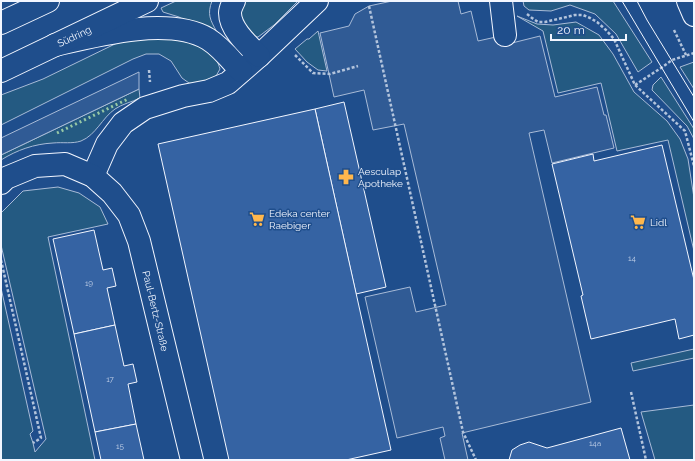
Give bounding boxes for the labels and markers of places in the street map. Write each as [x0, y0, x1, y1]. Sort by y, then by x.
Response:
place label: Aesculap Apotheke [358, 166, 403, 189]
pharmacy icon: Aesculap Apotheke [337, 168, 355, 186]
place label: Edeka center Raebiger [269, 208, 331, 231]
supermarket icon: Edeka center Raebiger [248, 210, 266, 228]
supermarket icon: Lidl [629, 213, 647, 231]
place label: Lidl [650, 217, 667, 228]

